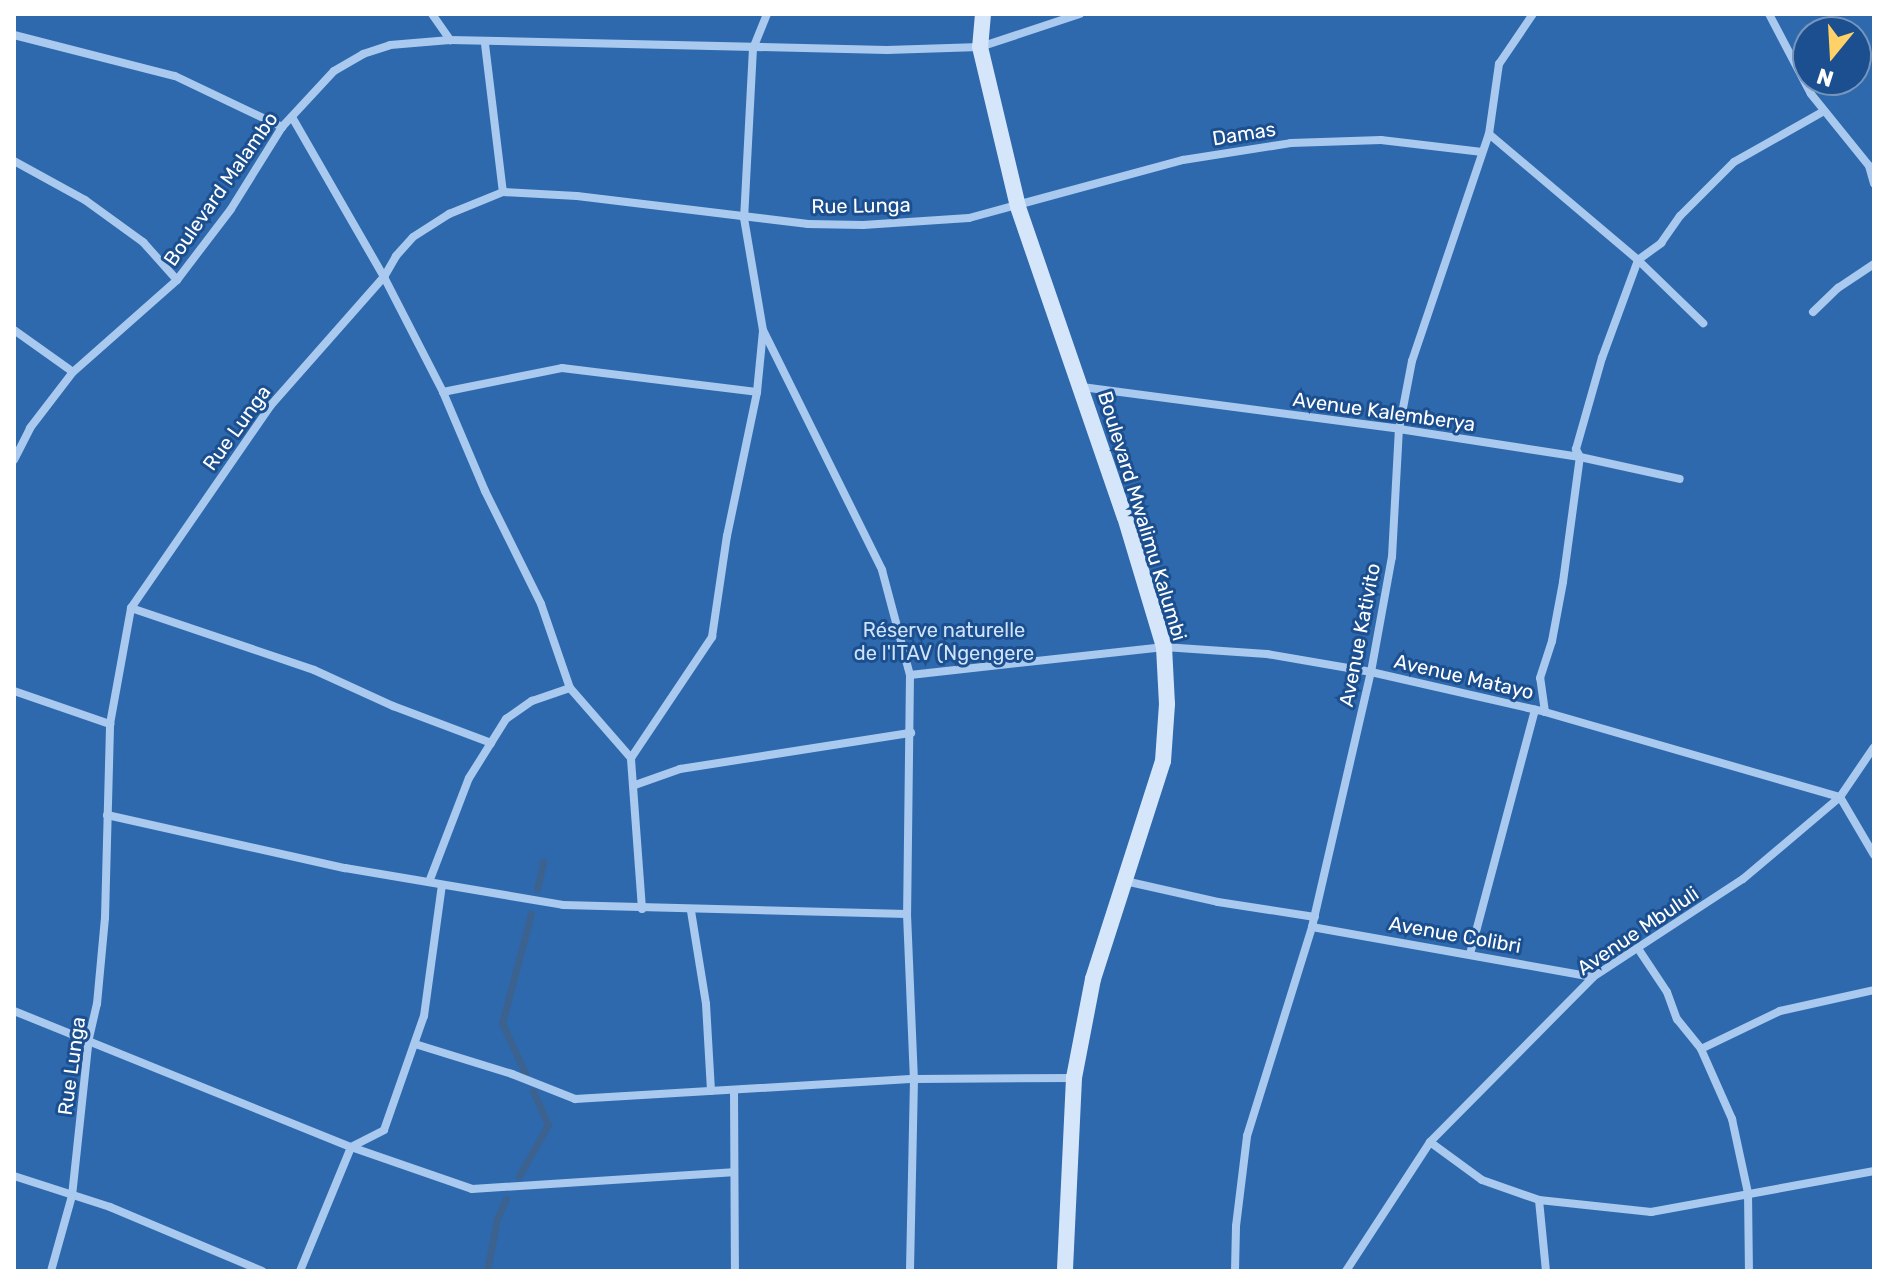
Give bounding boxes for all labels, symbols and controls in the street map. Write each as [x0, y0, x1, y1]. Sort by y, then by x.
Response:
north arrow [1792, 16, 1872, 96]
text: N [1813, 62, 1837, 93]
street label: Boulevard Malambo [159, 107, 283, 271]
street label: Damas [1211, 117, 1277, 151]
street label: Rue Lunga [811, 193, 911, 219]
street label: Rue Lunga [198, 381, 276, 475]
street label: Avenue Kalemberya [1291, 387, 1477, 437]
street label: Boulevard Mwalimu Kalumbi [1093, 388, 1191, 644]
street label: Avenue Kativito [1334, 561, 1386, 709]
park label: Réserve naturelle de l'ITAV (Ngengere [854, 619, 1034, 666]
street label: Avenue Matayo [1392, 649, 1536, 705]
street label: Avenue Mbululi [1573, 882, 1703, 980]
street label: Avenue Colibri [1387, 912, 1523, 958]
street label: Rue Lunga [53, 1015, 91, 1117]

